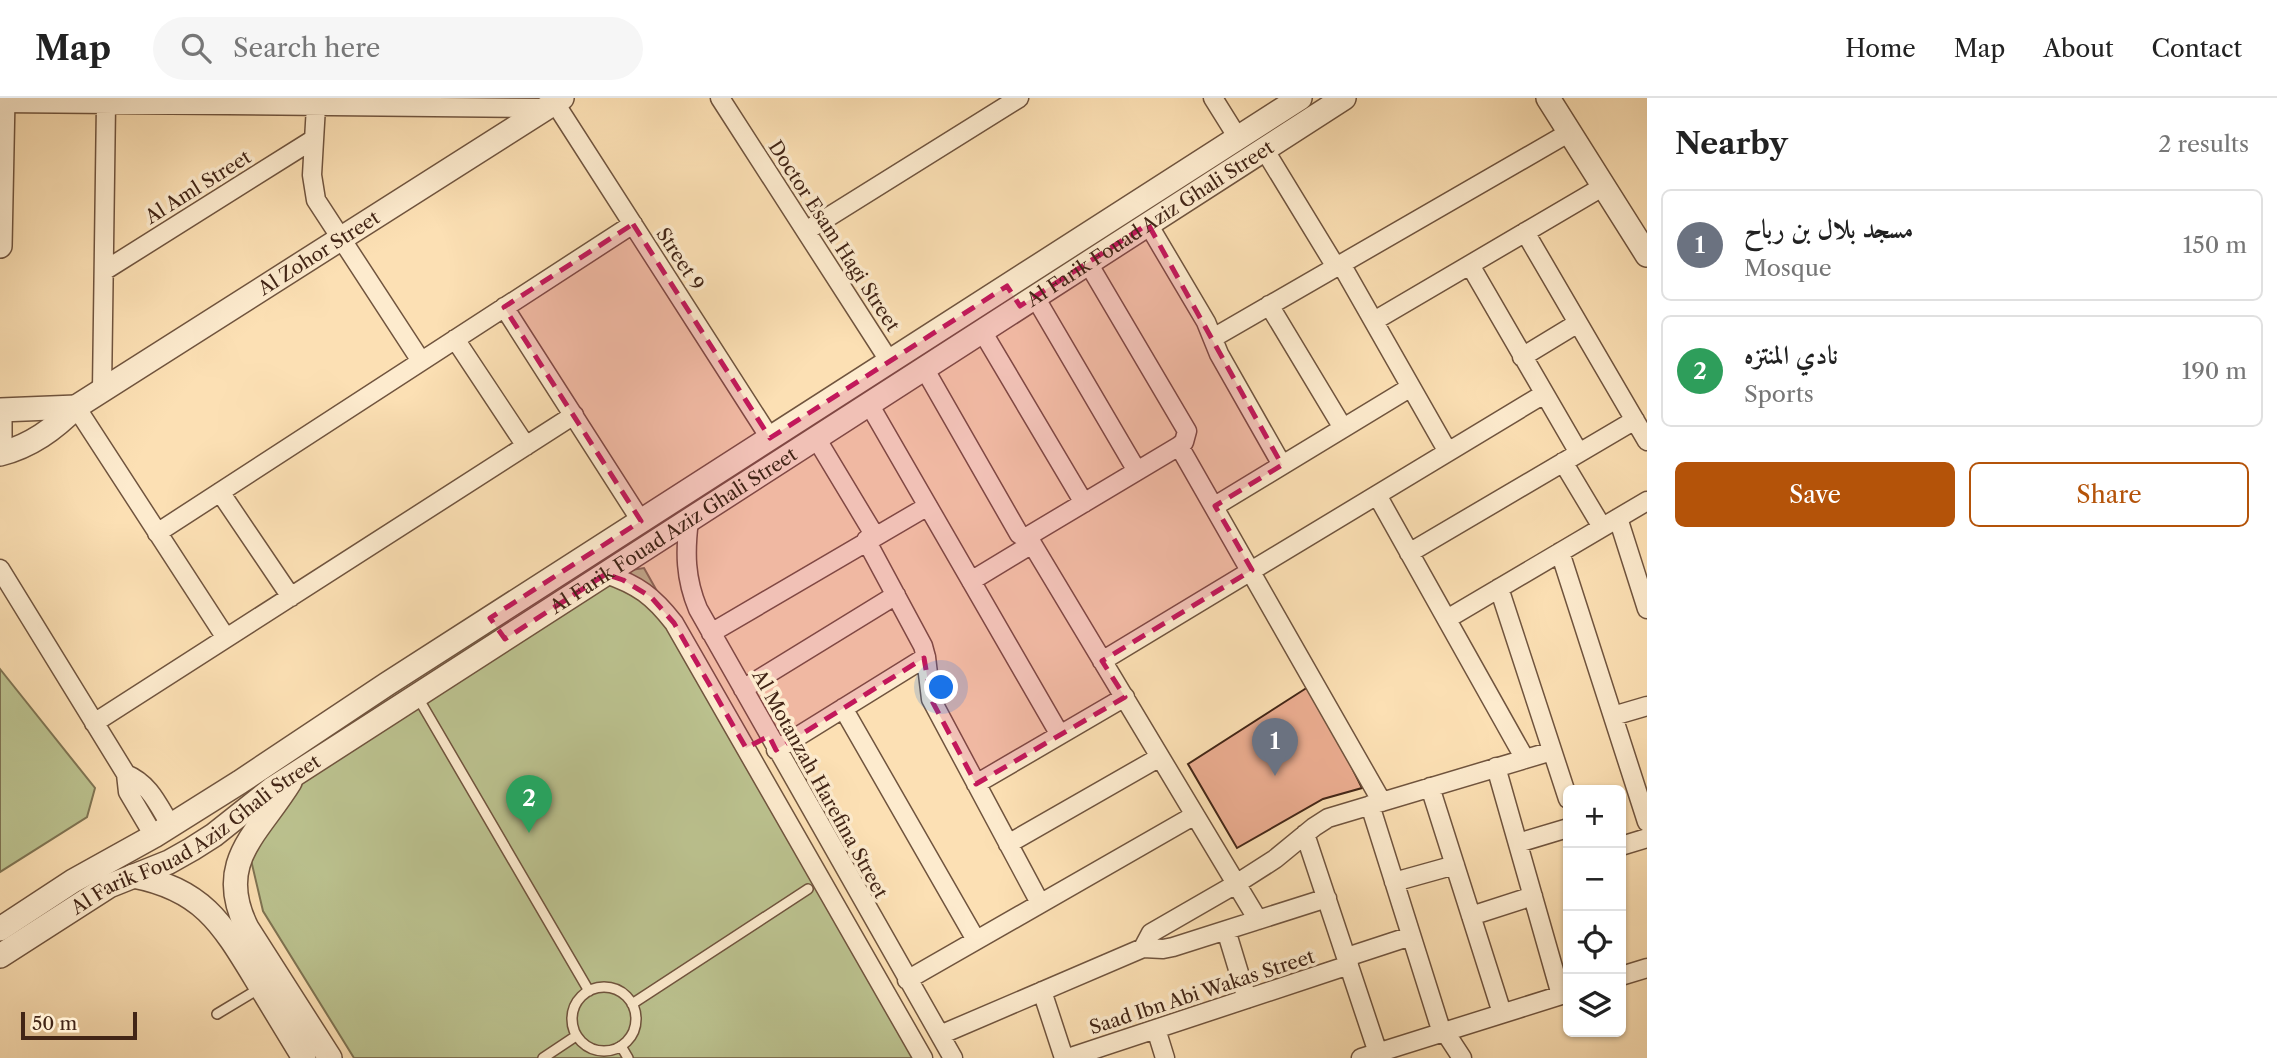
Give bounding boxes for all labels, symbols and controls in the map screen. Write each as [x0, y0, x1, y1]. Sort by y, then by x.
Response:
search box [153, 17, 643, 80]
text: Map [35, 28, 111, 69]
icon: search [177, 29, 215, 67]
text: Search here [233, 32, 380, 64]
text: Home [1845, 34, 1916, 63]
text: Map [1954, 34, 2005, 63]
text: About [2043, 34, 2114, 63]
text: Contact [2152, 34, 2242, 63]
text: Nearby [1675, 125, 1788, 162]
text: 2 results [2158, 130, 2249, 158]
street label: Al Farik Fouad Aziz Ghali Street [1021, 135, 1278, 312]
street label: Doctor Esam Hagi Street [764, 136, 905, 336]
street label: Al Aml Street [140, 145, 255, 229]
street label: Al Zohor Street [253, 205, 384, 300]
text: مسجد بلال بن رباح [1744, 213, 1913, 245]
street label: Street 9 [651, 223, 709, 295]
text: 1 [1695, 231, 1705, 259]
text: 150 m [2183, 231, 2247, 259]
text: Mosque [1744, 254, 1832, 282]
text: نادي المنتزه [1744, 339, 1838, 371]
text: 2 [1693, 357, 1707, 385]
text: 190 m [2182, 357, 2247, 385]
text: Sports [1744, 380, 1814, 408]
street label: Al Farik Fouad Aziz Ghali Street [545, 442, 801, 619]
button: Save [1675, 462, 1955, 527]
button: Share [1969, 462, 2249, 527]
street label: Al Motanzah Harefina Street [747, 665, 893, 903]
your location [924, 670, 958, 704]
pin: 1 [1252, 718, 1298, 776]
street label: Al Farik Fouad Aziz Ghali Street [66, 749, 325, 919]
pin: 2 [506, 775, 552, 833]
map controls [1563, 785, 1626, 1037]
button: + [1563, 785, 1626, 848]
button: − [1563, 848, 1626, 911]
button: locate [1563, 911, 1626, 974]
street label: Saad Ibn Abi Wakas Street [1087, 945, 1318, 1039]
button: layers [1563, 974, 1626, 1037]
scale bar [21, 1009, 136, 1041]
text: 50 m [32, 1012, 77, 1035]

